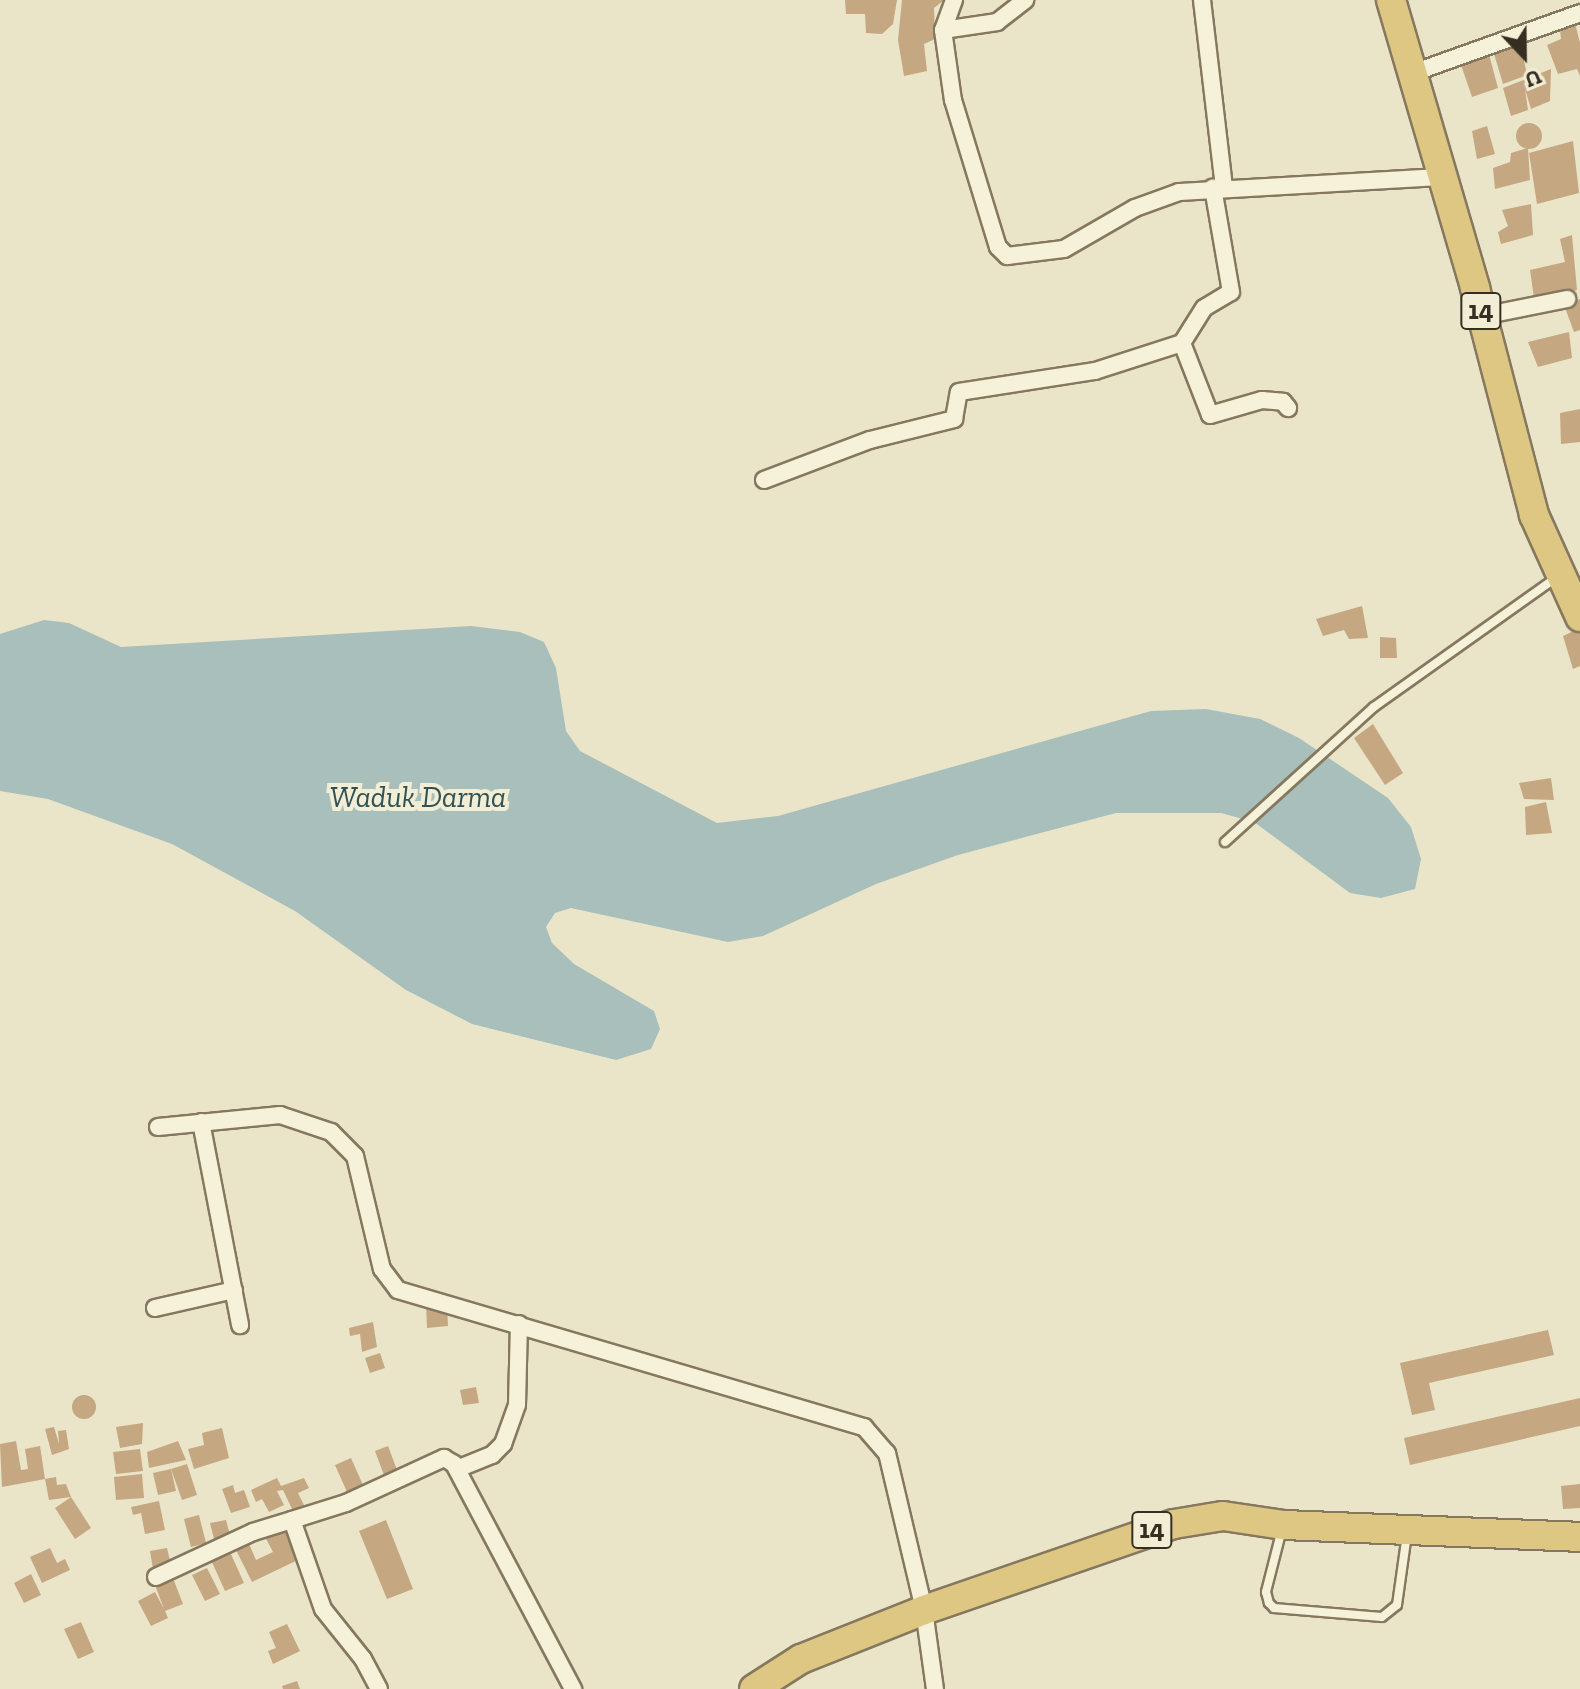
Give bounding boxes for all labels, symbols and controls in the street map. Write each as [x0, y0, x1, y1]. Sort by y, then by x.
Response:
north arrow [1484, 16, 1564, 96]
text: U [1521, 63, 1546, 94]
road number: 14 [1459, 289, 1503, 333]
water label: Waduk Darma [330, 779, 506, 815]
road number: 14 [1130, 1508, 1174, 1552]

